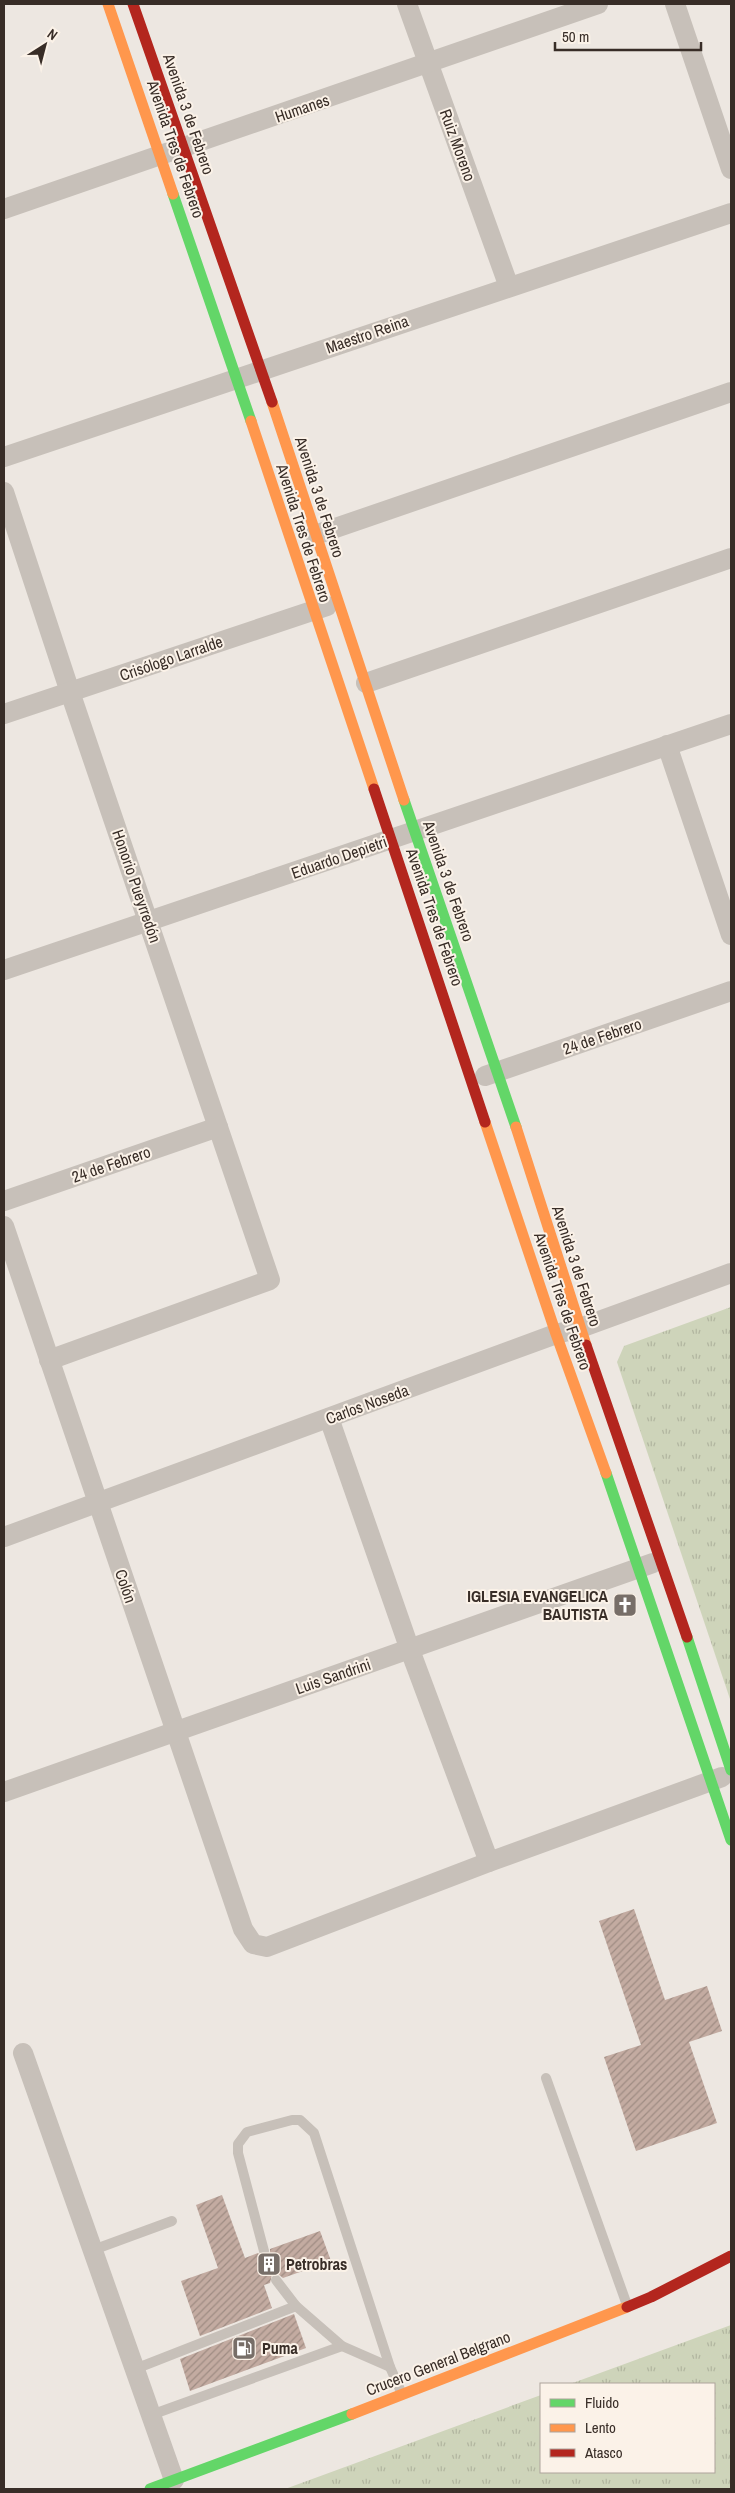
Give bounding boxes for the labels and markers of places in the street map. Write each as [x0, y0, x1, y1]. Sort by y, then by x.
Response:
place label: IGLESIA EVANGELICA BAUTISTA [467, 1585, 609, 1625]
church icon: IGLESIA EVANGELICA BAUTISTA [612, 1592, 638, 1618]
building icon: Petrobras [256, 2251, 282, 2277]
place label: Petrobras [286, 2253, 347, 2275]
fuel station icon: Puma [231, 2335, 257, 2361]
place label: Puma [262, 2337, 298, 2359]

